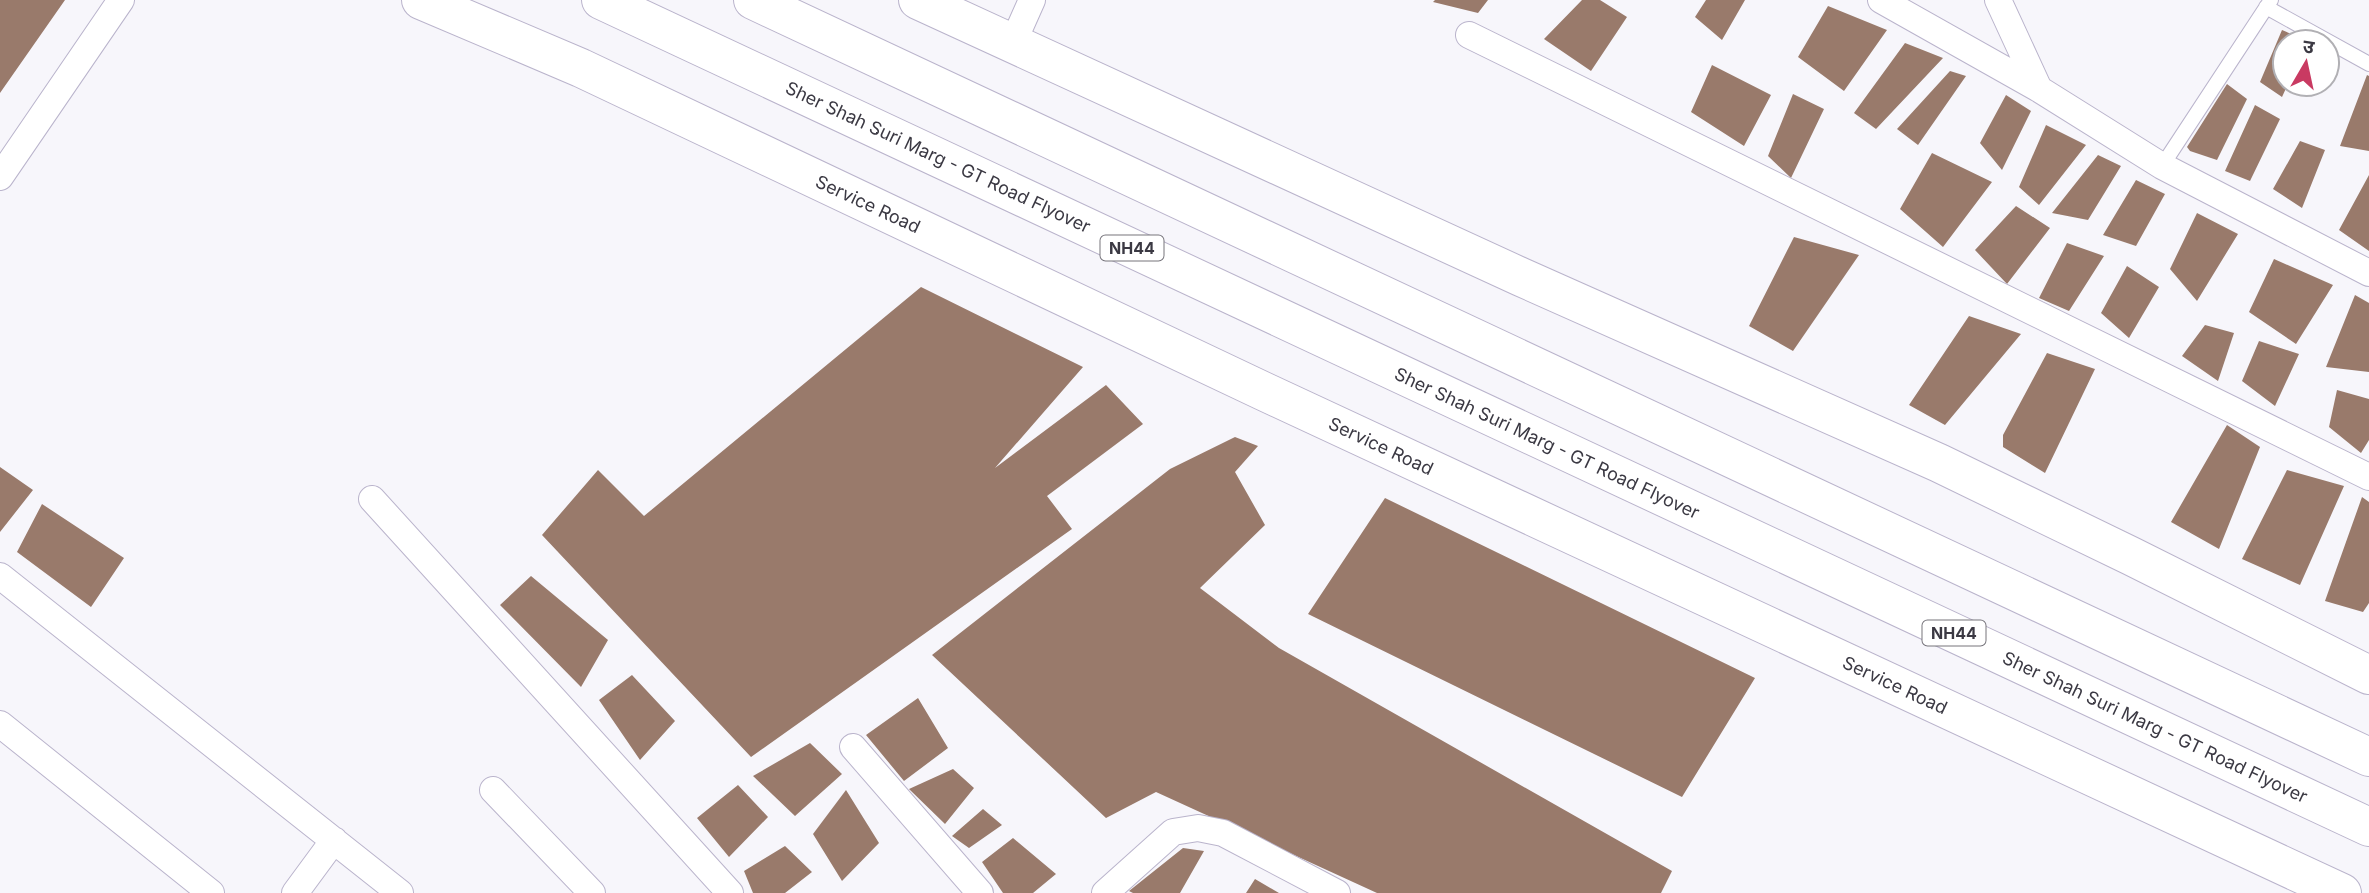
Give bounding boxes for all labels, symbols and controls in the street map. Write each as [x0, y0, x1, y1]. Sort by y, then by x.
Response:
north arrow [2271, 28, 2341, 98]
text: उ [2301, 34, 2317, 59]
street label: Sher Shah Suri Marg - GT Road Flyover [782, 77, 1094, 237]
street label: Service Road [812, 171, 924, 237]
road number: NH44 [1100, 236, 1164, 260]
street label: Sher Shah Suri Marg - GT Road Flyover [1391, 363, 1703, 523]
street label: Service Road [1325, 413, 1437, 479]
road number: NH44 [1923, 620, 1986, 646]
street label: Sher Shah Suri Marg - GT Road Flyover [1999, 647, 2311, 807]
street label: Service Road [1839, 652, 1951, 718]

